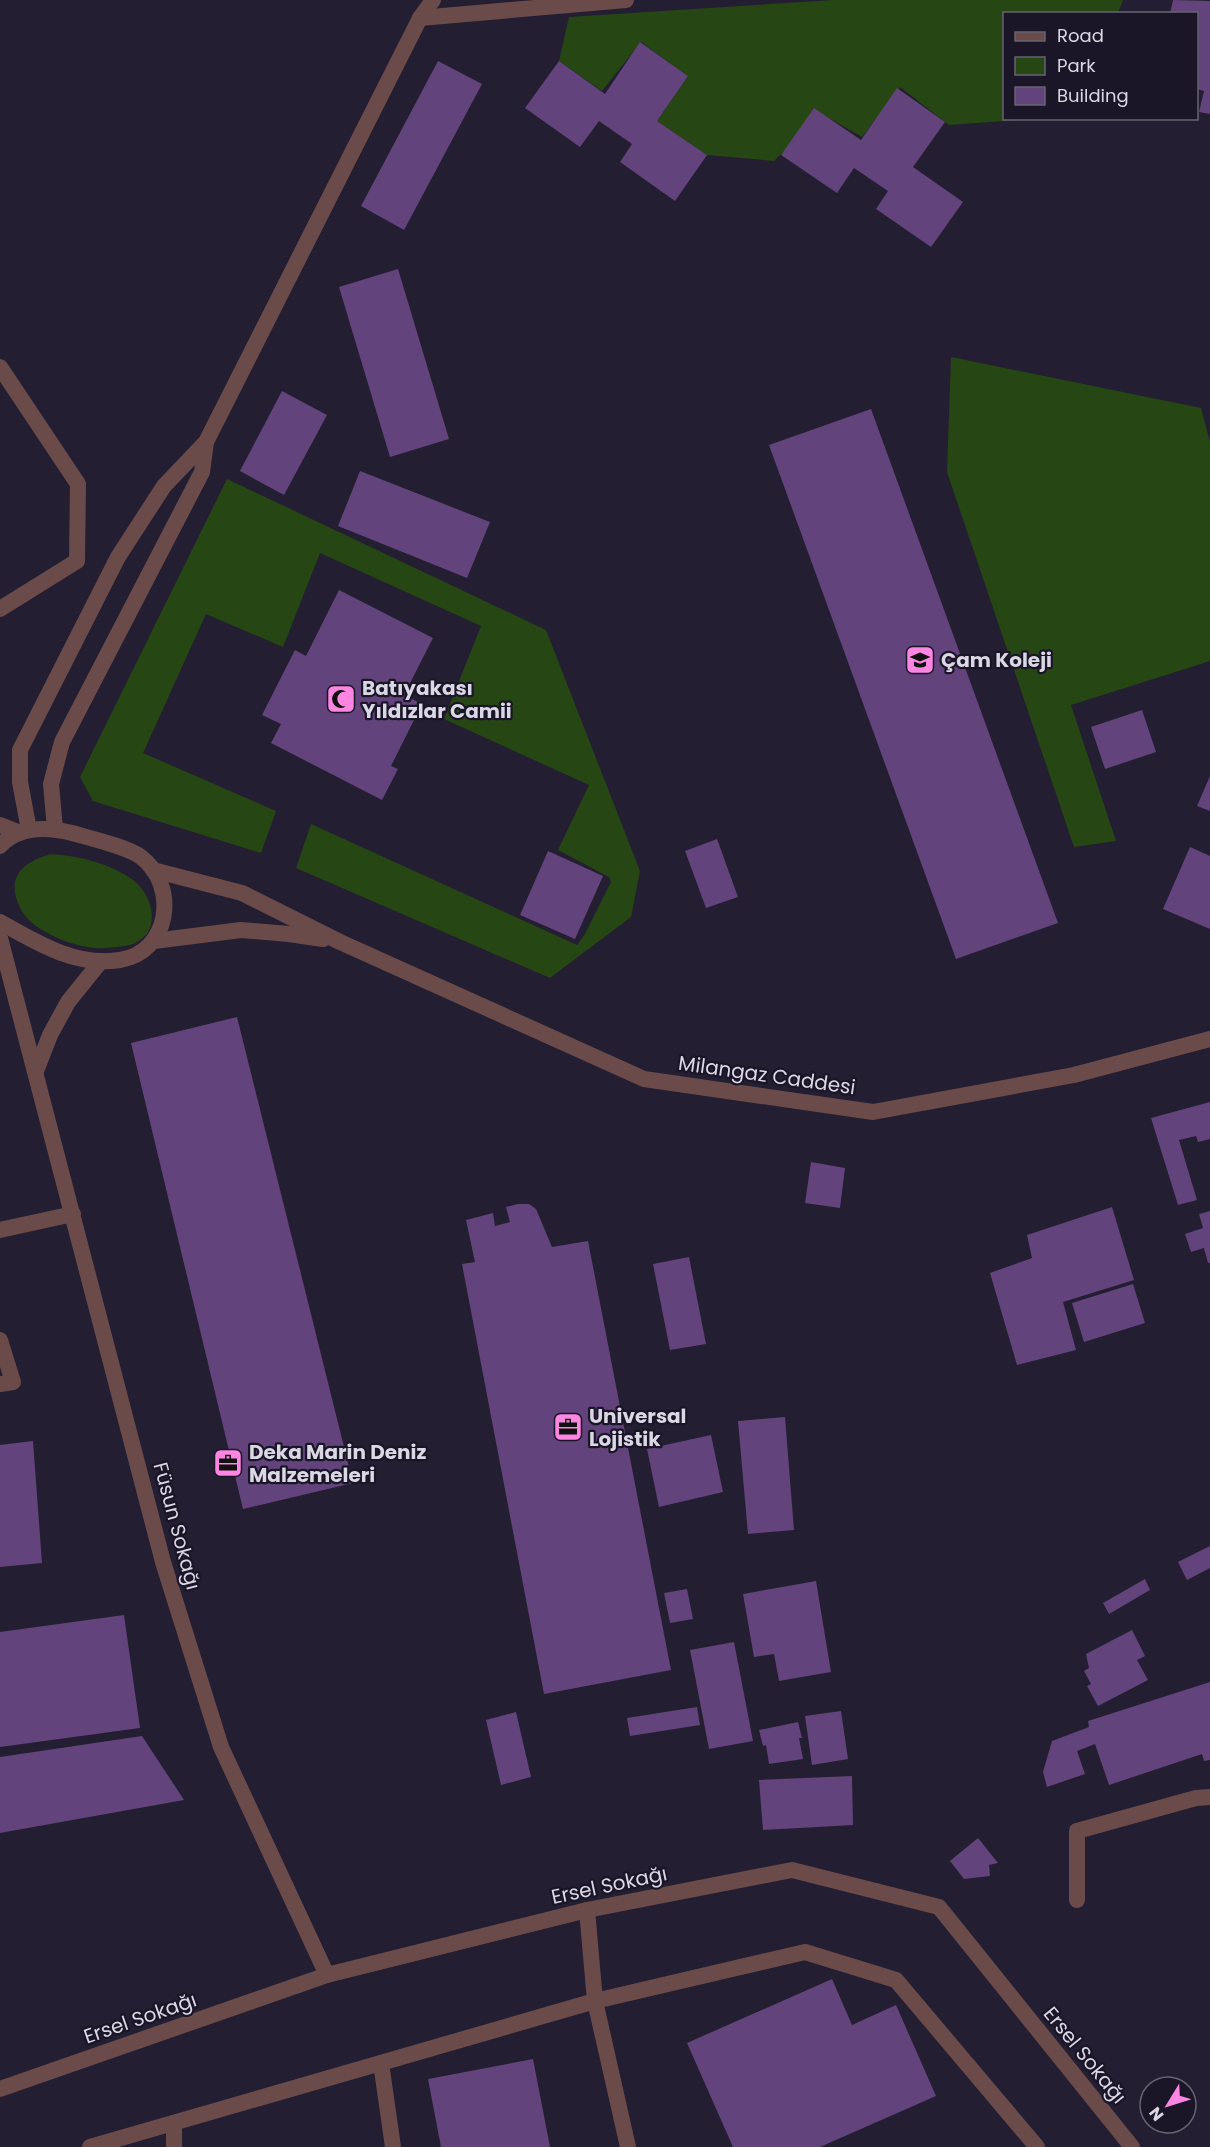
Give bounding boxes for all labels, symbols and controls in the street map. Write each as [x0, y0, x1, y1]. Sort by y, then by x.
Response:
legend [1003, 12, 1198, 120]
text: Road [1057, 23, 1104, 48]
text: Park [1057, 53, 1096, 78]
text: Building [1057, 83, 1129, 108]
school or university icon: Çam Koleji [904, 644, 936, 676]
place label: Çam Koleji [941, 646, 1052, 674]
place label: Batıyakası Yıldızlar Camii [362, 674, 512, 725]
mosque icon: Batıyakası Yıldızlar Camii [325, 683, 357, 715]
street label: Milangaz Caddesi [677, 1049, 857, 1101]
place label: Universal Lojistik [589, 1402, 687, 1453]
office icon: Universal Lojistik [552, 1411, 584, 1443]
place label: Deka Marin Deniz Malzemeleri [249, 1438, 426, 1489]
office icon: Deka Marin Deniz Malzemeleri [212, 1447, 244, 1479]
street label: Füsun Sokağı [147, 1459, 207, 1593]
street label: Ersel Sokağı [549, 1859, 669, 1911]
street label: Ersel Sokağı [80, 1986, 200, 2050]
street label: Ersel Sokağı [1037, 2000, 1133, 2110]
north arrow [1138, 2075, 1198, 2135]
text: N [1144, 2102, 1169, 2126]

